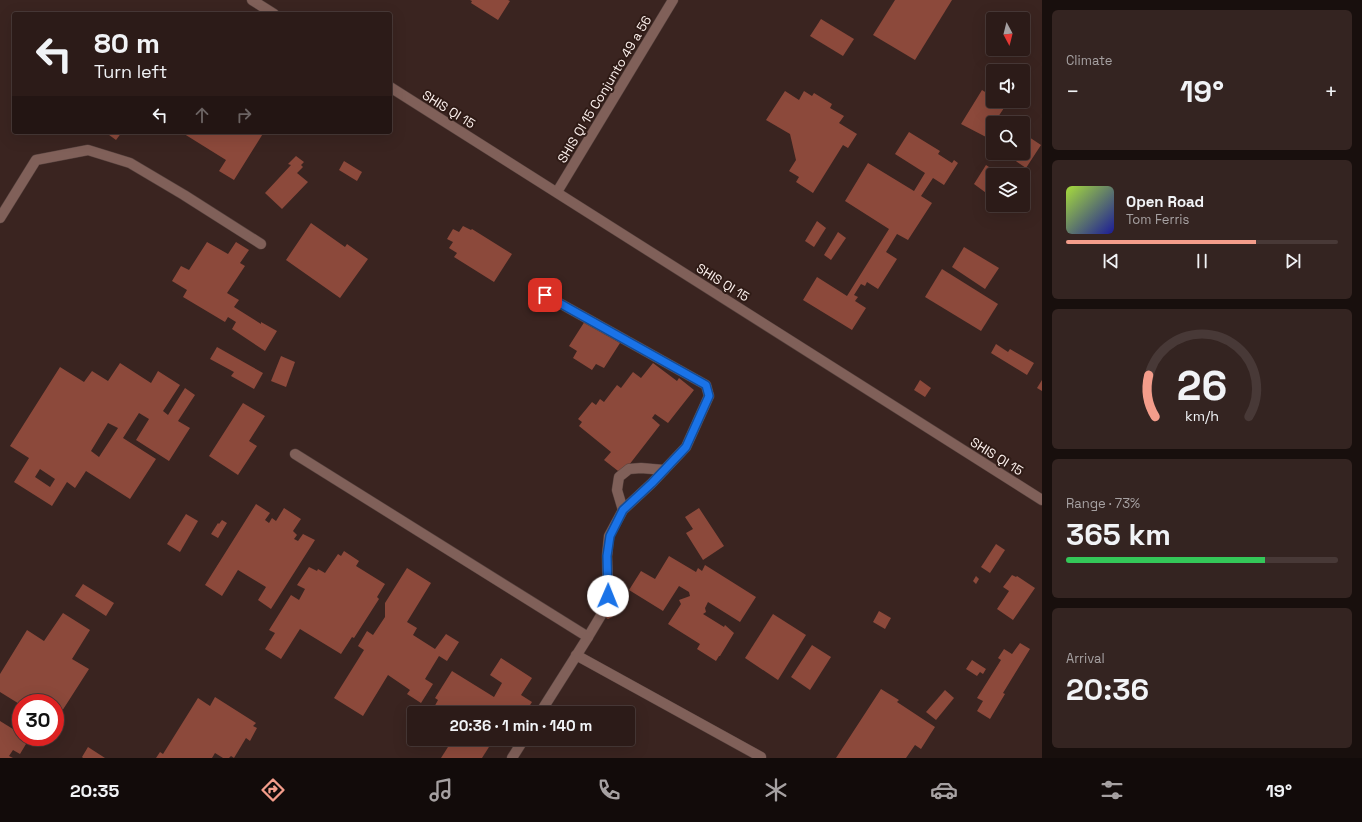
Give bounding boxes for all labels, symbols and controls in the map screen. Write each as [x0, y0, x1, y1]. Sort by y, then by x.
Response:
street label: SHIS QI 15 Conjunto 49 a 56 [554, 12, 655, 166]
north arrow [986, 12, 1030, 56]
map controls [986, 12, 1030, 212]
text: 80 m [94, 25, 160, 61]
icon: left [28, 28, 80, 80]
text: Climate [1066, 52, 1112, 69]
text: Turn left [94, 60, 167, 83]
button: sound [986, 64, 1030, 108]
text: 19° [1180, 72, 1224, 111]
text: − [1066, 77, 1080, 105]
text: + [1324, 77, 1338, 105]
street label: SHIS QI 15 [419, 86, 479, 132]
icon: left [149, 104, 171, 126]
icon: ahead [191, 104, 213, 126]
icon: right [233, 104, 255, 126]
button: search [986, 116, 1030, 160]
button: layers [986, 168, 1030, 212]
text: Open Road [1126, 192, 1204, 211]
text: Tom Ferris [1126, 211, 1189, 228]
icon: previous [1100, 250, 1122, 272]
icon: pause [1191, 250, 1213, 272]
icon: next [1282, 250, 1304, 272]
street label: SHIS QI 15 [693, 259, 753, 305]
pin [528, 278, 562, 312]
icon: arrive [534, 284, 556, 306]
text: 26 [1177, 359, 1227, 412]
text: km/h [1185, 407, 1219, 425]
street label: SHIS QI 15 [967, 433, 1027, 479]
text: Range · 73% [1066, 495, 1140, 512]
text: 365 km [1066, 515, 1171, 554]
position arrow [587, 575, 629, 617]
text: Arrival [1066, 650, 1105, 667]
text: 20:36 [1066, 670, 1149, 709]
speed limit sign: 30 [12, 694, 64, 746]
text: 20:36 · 1 min · 140 m [450, 716, 592, 735]
icon: directions [259, 776, 287, 804]
icon: music [427, 776, 455, 804]
icon: phone [595, 776, 623, 804]
icon: climate [762, 776, 790, 804]
icon: car [930, 776, 958, 804]
icon: filters [1098, 776, 1126, 804]
text: 20:35 [70, 779, 119, 802]
text: 19° [1266, 779, 1292, 802]

